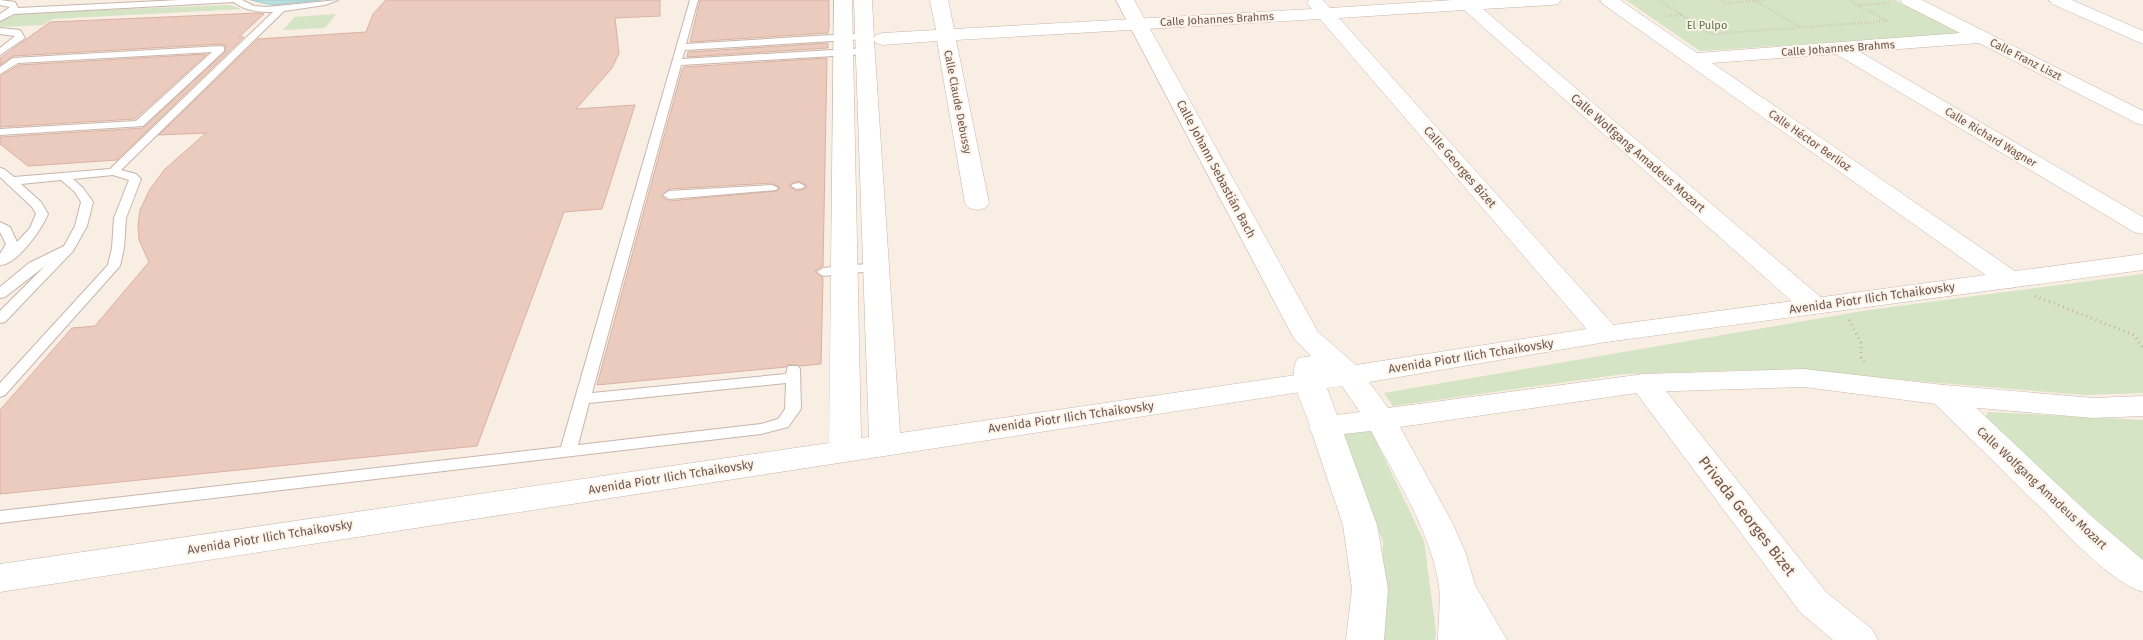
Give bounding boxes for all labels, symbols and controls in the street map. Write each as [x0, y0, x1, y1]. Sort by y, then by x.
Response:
street label: Calle Johannes Brahms [1160, 10, 1274, 29]
park label: El Pulpo [1687, 19, 1727, 32]
street label: Calle Franz Liszt [1988, 36, 2064, 83]
street label: Calle Johannes Brahms [1781, 38, 1895, 59]
street label: Calle Claude Debussy [941, 49, 974, 156]
street label: Calle Wolfgang Amadeus Mozart [1568, 91, 1708, 215]
street label: Calle Johann Sebastián Bach [1174, 98, 1258, 240]
street label: Calle Richard Wagner [1942, 105, 2040, 170]
street label: Calle Héctor Berlioz [1766, 107, 1854, 174]
street label: Calle Georges Bizet [1421, 123, 1500, 211]
street label: Avenida Piotr Ilich Tchaikovsky [1788, 279, 1956, 317]
street label: Avenida Piotr Ilich Tchaikovsky [1387, 336, 1555, 376]
street label: Avenida Piotr Ilich Tchaikovsky [987, 398, 1155, 436]
street label: Calle Wolfgang Amadeus Mozart [1974, 424, 2111, 553]
street label: Privada Georges Bizet [1695, 453, 1800, 580]
street label: Avenida Piotr Ilich Tchaikovsky [587, 457, 755, 497]
street label: Avenida Piotr Ilich Tchaikovsky [186, 517, 354, 557]

